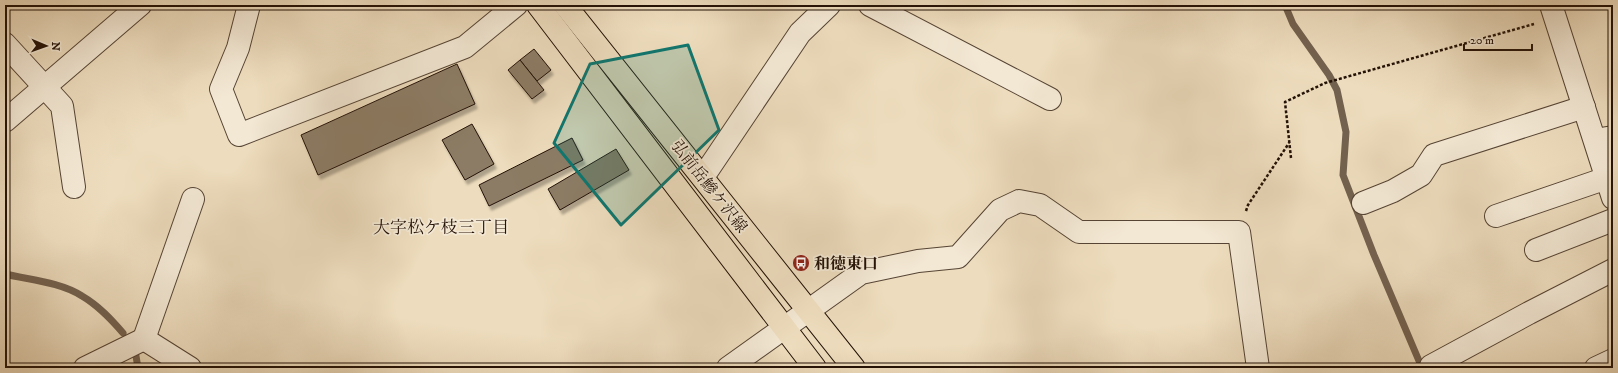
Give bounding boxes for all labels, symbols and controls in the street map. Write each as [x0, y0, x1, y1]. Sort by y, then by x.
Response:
north arrow [26, 26, 66, 66]
scale bar [1464, 26, 1532, 52]
text: 20 m [1470, 33, 1494, 48]
text: N [48, 42, 62, 51]
street label: 弘前岳鰺ケ沢線 [667, 136, 752, 237]
district label: 大字松ケ枝三丁目 [373, 217, 509, 239]
bus stop icon: 和徳東口 [791, 253, 811, 273]
place label: 和徳東口 [814, 254, 878, 274]

